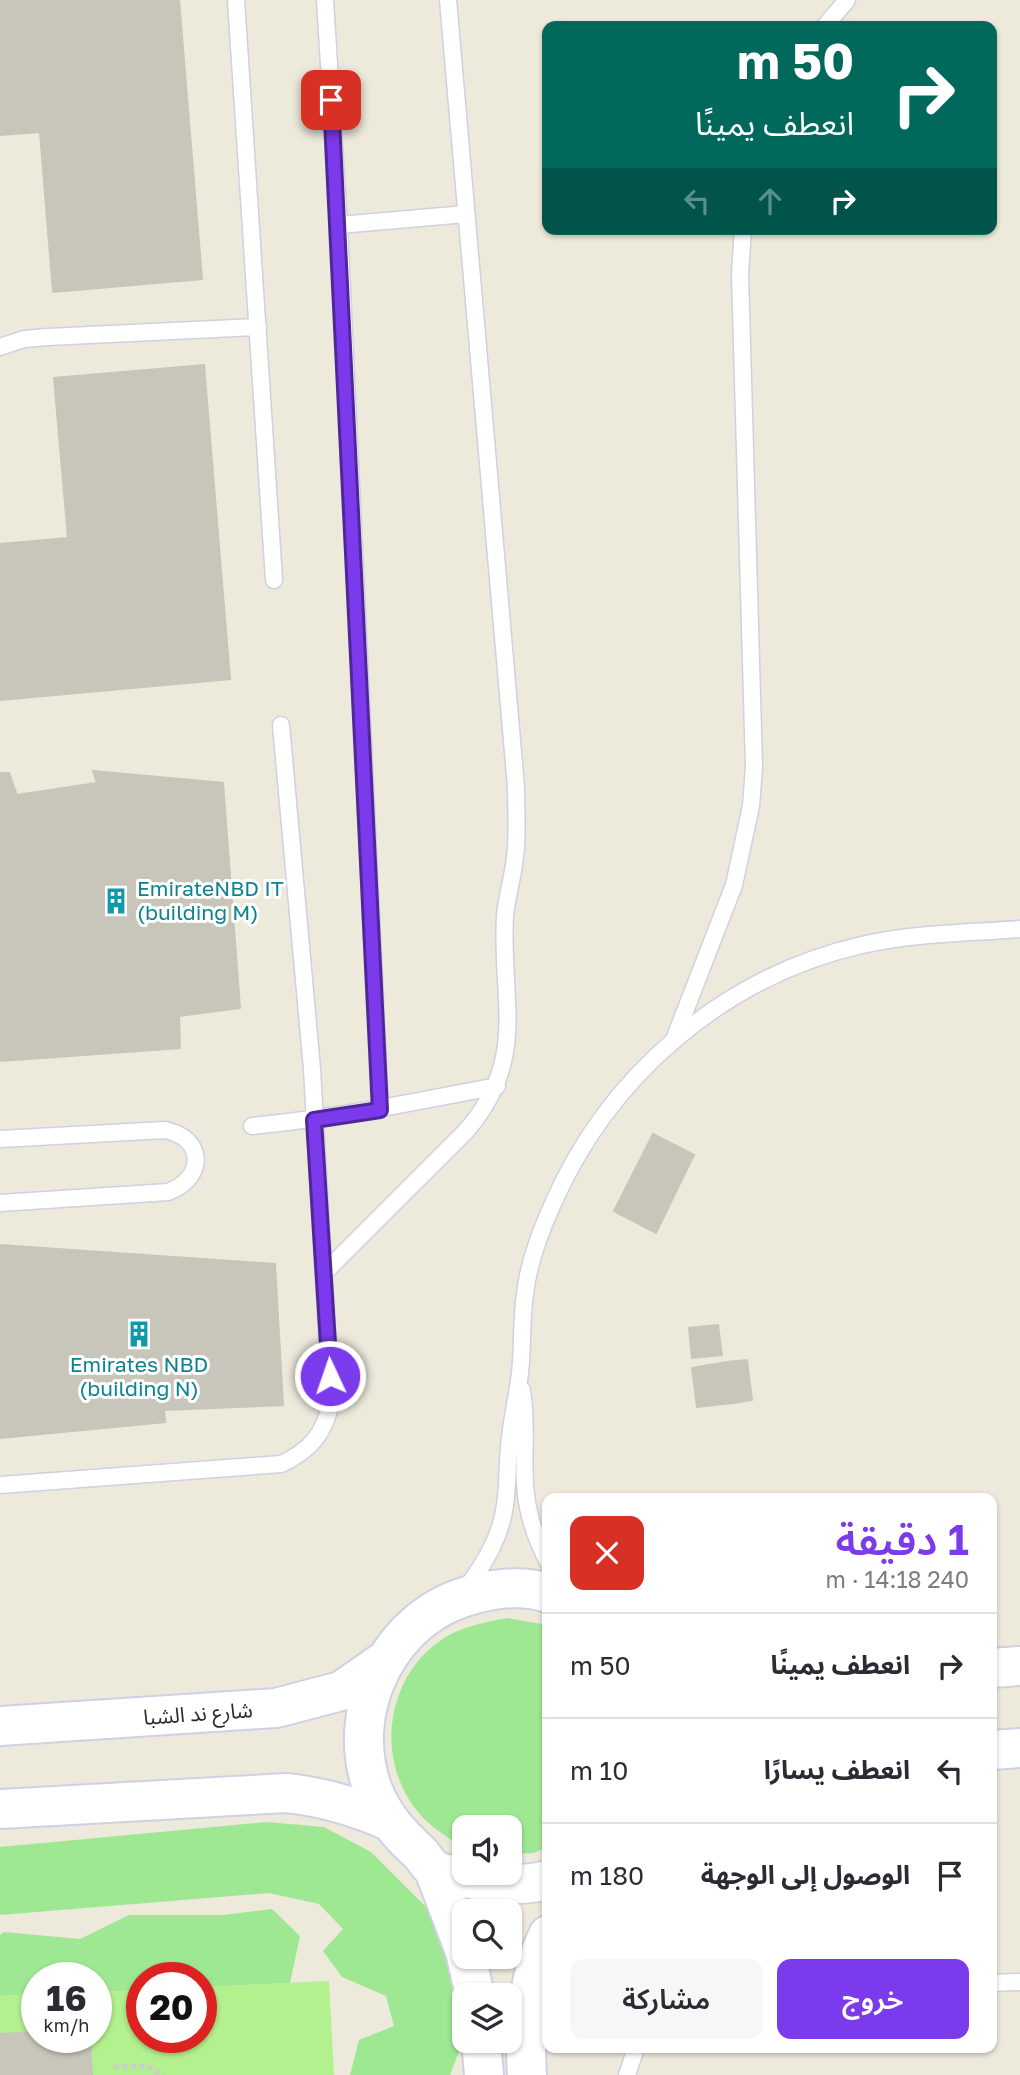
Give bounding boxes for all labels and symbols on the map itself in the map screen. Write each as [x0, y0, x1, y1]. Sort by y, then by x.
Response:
pin [301, 70, 361, 130]
place label: EmirateNBD IT (building M) [137, 875, 284, 925]
building icon: EmirateNBD IT (building M) [101, 886, 131, 916]
building icon: Emirates NBD (building N) [124, 1319, 154, 1349]
position arrow [293, 1339, 367, 1413]
place label: Emirates NBD (building N) [70, 1351, 208, 1401]
street label: شارع ند الشبا [142, 1696, 254, 1733]
speed limit sign: 20 [126, 1962, 217, 2053]

